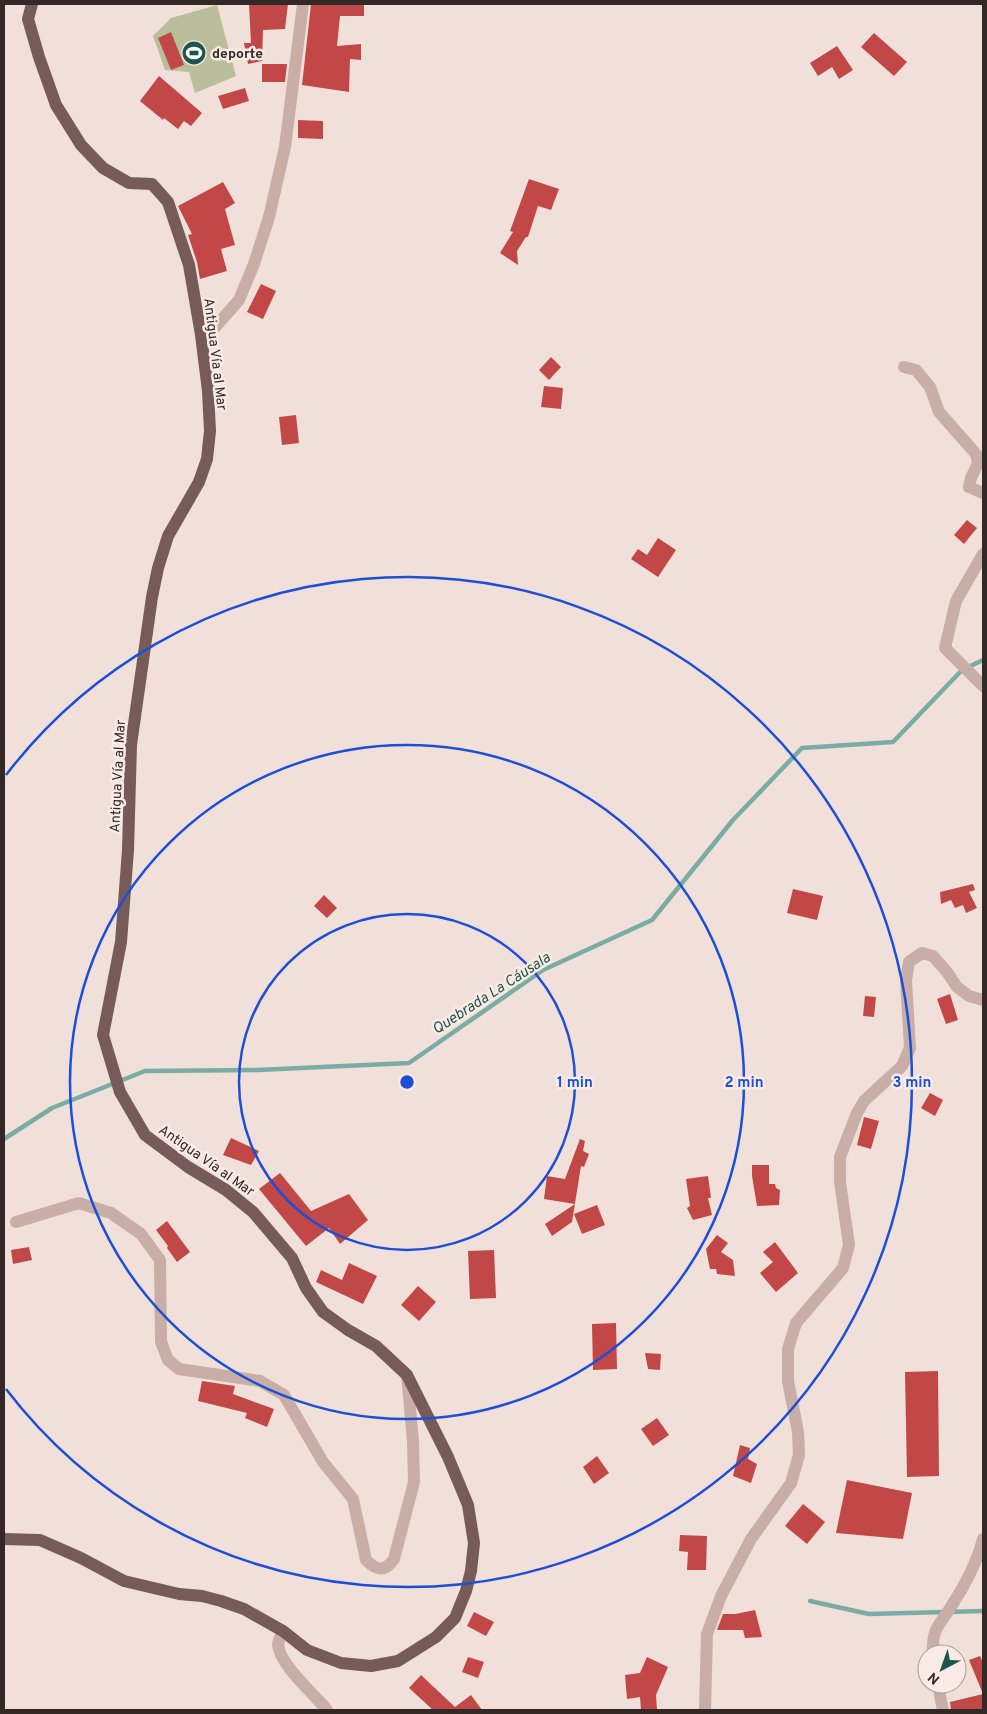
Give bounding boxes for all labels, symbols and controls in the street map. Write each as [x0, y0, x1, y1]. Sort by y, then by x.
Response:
sports icon: deporte [181, 40, 207, 66]
place label: deporte [212, 46, 263, 63]
street label: Antigua Vía al Mar [199, 297, 230, 412]
street label: Antigua Vía al Mar [107, 719, 130, 833]
water label: Quebrada La Cáusala [429, 949, 555, 1040]
centre of rings [398, 1073, 416, 1091]
text: 1 min [557, 1074, 593, 1093]
text: 2 min [724, 1074, 764, 1093]
text: 3 min [892, 1074, 932, 1093]
street label: Antigua Vía al Mar [155, 1122, 258, 1201]
north arrow [917, 1644, 967, 1694]
text: N [925, 1668, 944, 1687]

